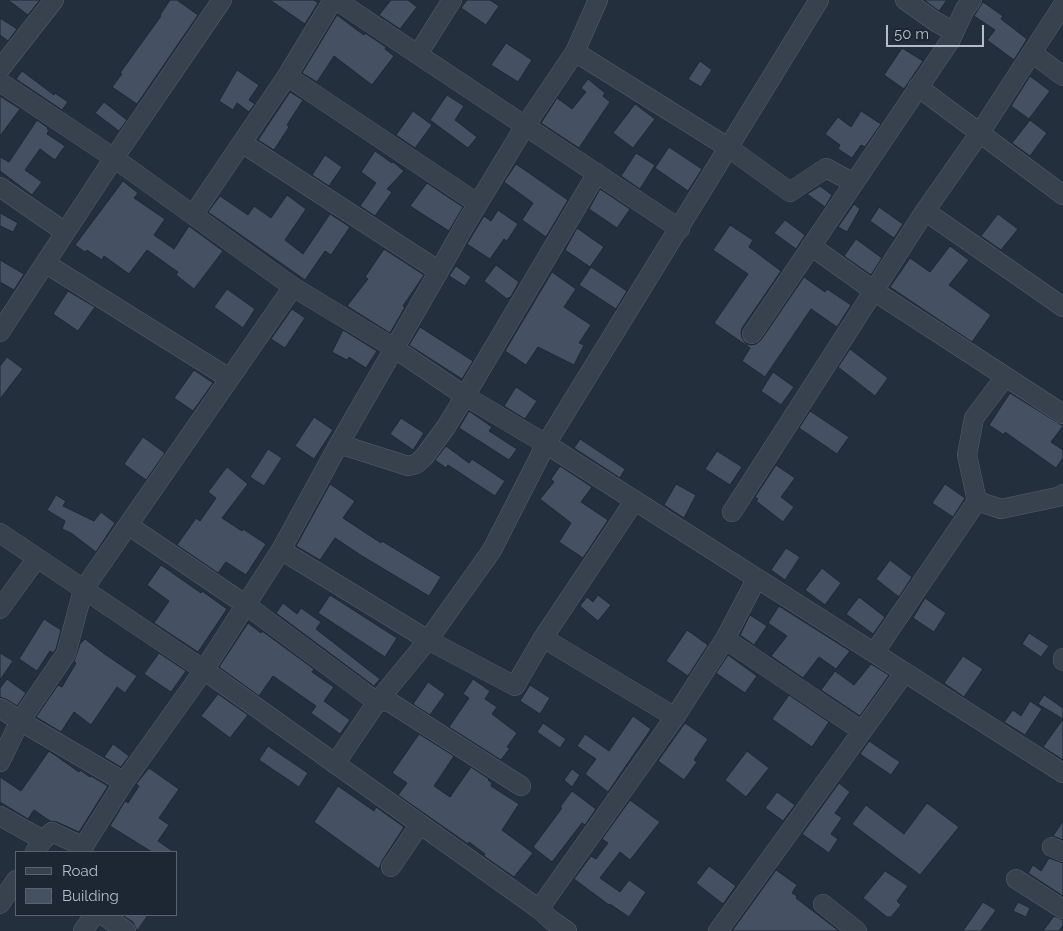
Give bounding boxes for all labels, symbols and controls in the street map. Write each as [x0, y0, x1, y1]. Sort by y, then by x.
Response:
scale bar [888, 15, 986, 47]
text: 50 m [894, 25, 929, 43]
legend [15, 851, 178, 916]
text: Road [62, 862, 98, 880]
text: Building [62, 887, 119, 905]

